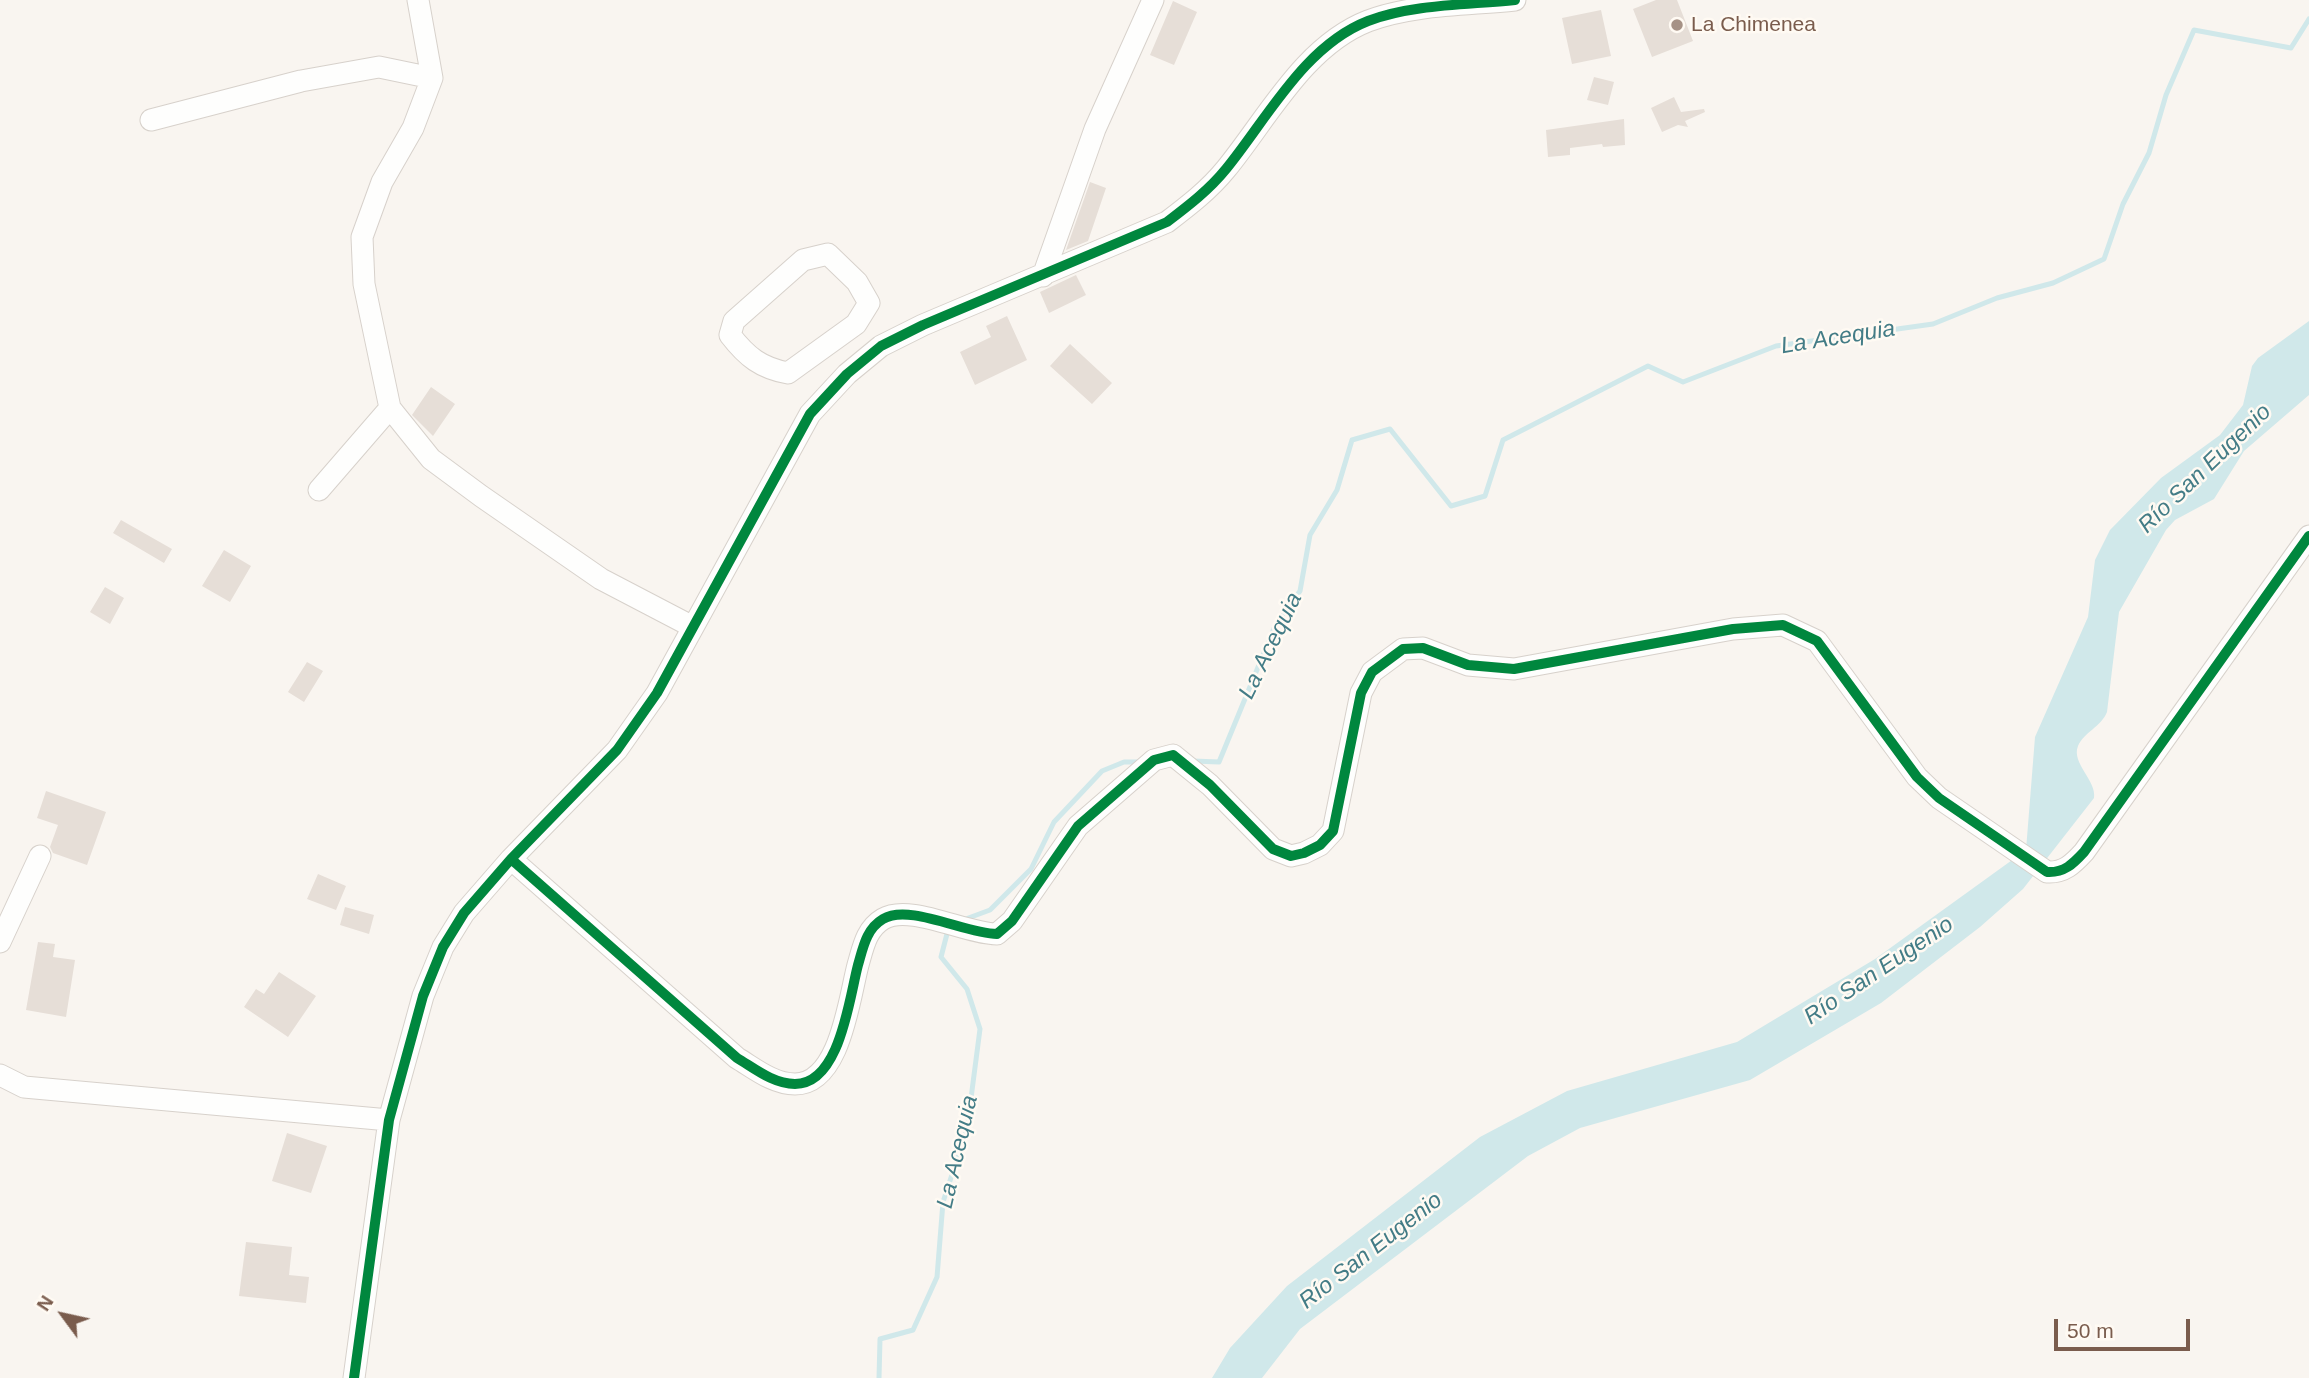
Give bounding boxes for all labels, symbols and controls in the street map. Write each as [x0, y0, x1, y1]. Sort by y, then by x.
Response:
place label: La Chimenea [1691, 12, 1816, 38]
marker: La Chimenea [1669, 17, 1685, 33]
water label: La Acequia [1779, 315, 1897, 361]
water label: Río San Eugenio [2133, 399, 2277, 539]
water label: La Acequia [1233, 588, 1309, 704]
water label: Río San Eugenio [1799, 911, 1959, 1031]
water label: La Acequia [932, 1093, 984, 1211]
water label: Río San Eugenio [1294, 1187, 1448, 1315]
north arrow [28, 1280, 98, 1350]
text: N [32, 1292, 58, 1315]
scale bar [2057, 1304, 2194, 1348]
text: 50 m [2067, 1319, 2114, 1342]

